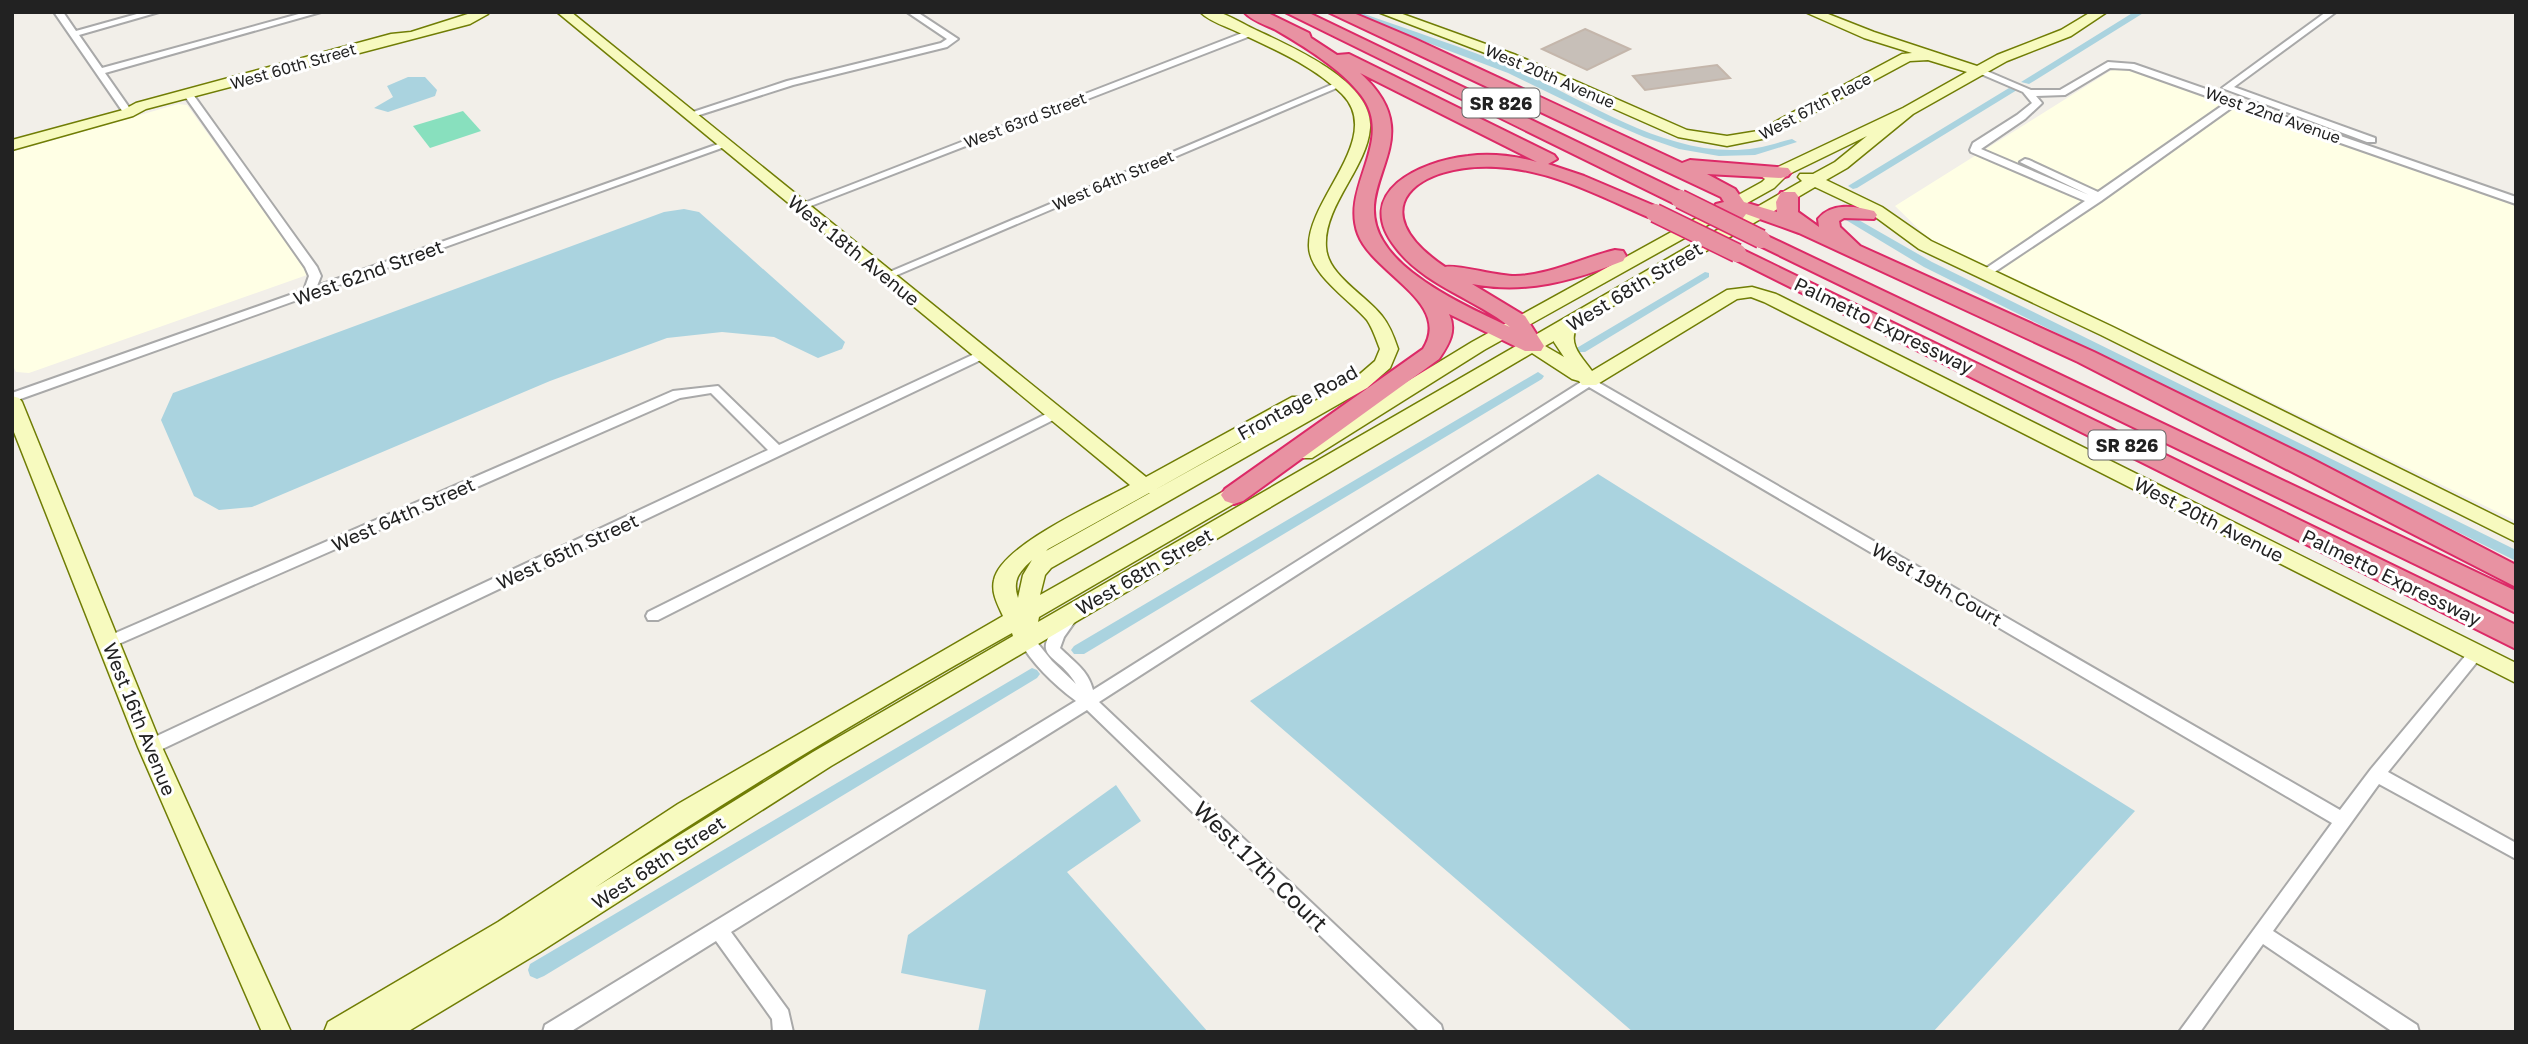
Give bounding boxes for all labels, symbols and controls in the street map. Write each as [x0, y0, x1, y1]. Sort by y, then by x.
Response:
street label: West 60th Street [228, 38, 358, 94]
street label: West 20th Avenue [1482, 40, 1618, 112]
street label: West 67th Place [1756, 68, 1874, 144]
street label: West 22nd Avenue [2203, 82, 2343, 148]
street label: West 63rd Street [961, 88, 1089, 152]
road number: SR 826 [1462, 88, 1540, 118]
street label: West 64th Street [1049, 145, 1177, 215]
street label: West 18th Avenue [783, 190, 925, 310]
street label: West 62nd Street [290, 234, 446, 310]
street label: West 68th Street [1562, 236, 1706, 336]
street label: Palmetto Expressway [1791, 272, 1978, 378]
street label: Frontage Road [1233, 360, 1361, 444]
road number: SR 826 [2088, 430, 2166, 460]
street label: West 20th Avenue [2130, 471, 2288, 567]
street label: West 64th Street [328, 472, 478, 556]
street label: West 65th Street [492, 508, 642, 594]
street label: West 68th Street [1071, 522, 1217, 620]
street label: Palmetto Expressway [2299, 524, 2486, 630]
street label: West 19th Court [1868, 537, 2006, 631]
street label: West 16th Avenue [99, 639, 181, 799]
street label: West 17th Court [1188, 795, 1334, 937]
street label: West 68th Street [587, 810, 729, 914]

